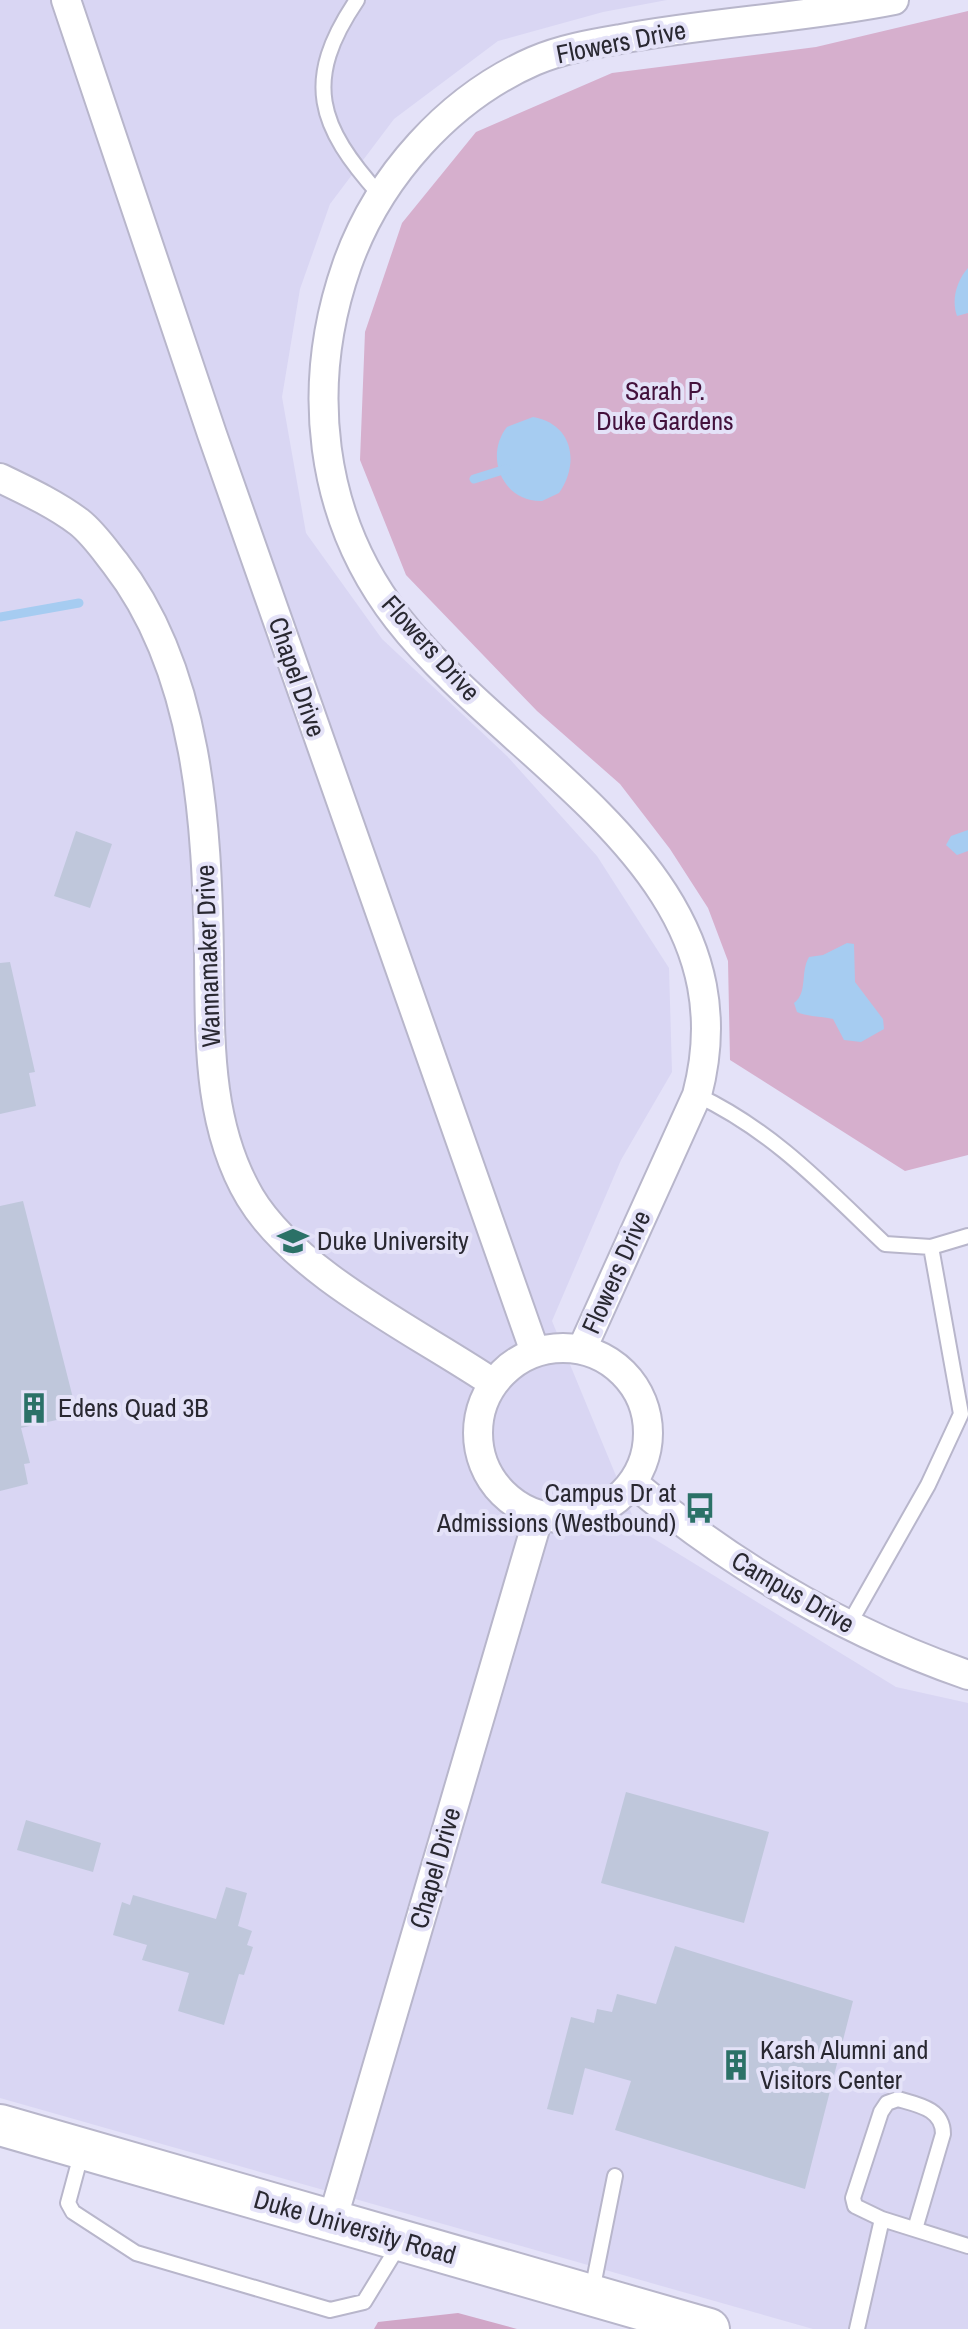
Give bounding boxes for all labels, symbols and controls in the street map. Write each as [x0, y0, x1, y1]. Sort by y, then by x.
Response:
street label: Flowers Drive [553, 12, 689, 71]
park label: Sarah P. Duke Gardens [596, 373, 734, 438]
street label: Flowers Drive [374, 587, 488, 708]
street label: Chapel Drive [261, 612, 334, 741]
street label: Wannamaker Drive [187, 864, 228, 1048]
street label: Flowers Drive [573, 1205, 658, 1339]
place label: Duke University [317, 1223, 469, 1258]
school or university icon: Duke University [276, 1224, 310, 1258]
place label: Edens Quad 3B [58, 1390, 209, 1425]
building icon: Edens Quad 3B [17, 1391, 51, 1425]
place label: Campus Dr at Admissions (Westbound) [436, 1475, 676, 1540]
bus stop icon: Campus Dr at Admissions (Westbound) [683, 1491, 717, 1525]
street label: Campus Drive [726, 1542, 861, 1641]
street label: Chapel Drive [401, 1803, 468, 1932]
place label: Karsh Alumni and Visitors Center [760, 2032, 928, 2097]
building icon: Karsh Alumni and Visitors Center [719, 2048, 753, 2082]
street label: Duke University Road [250, 2181, 460, 2272]

